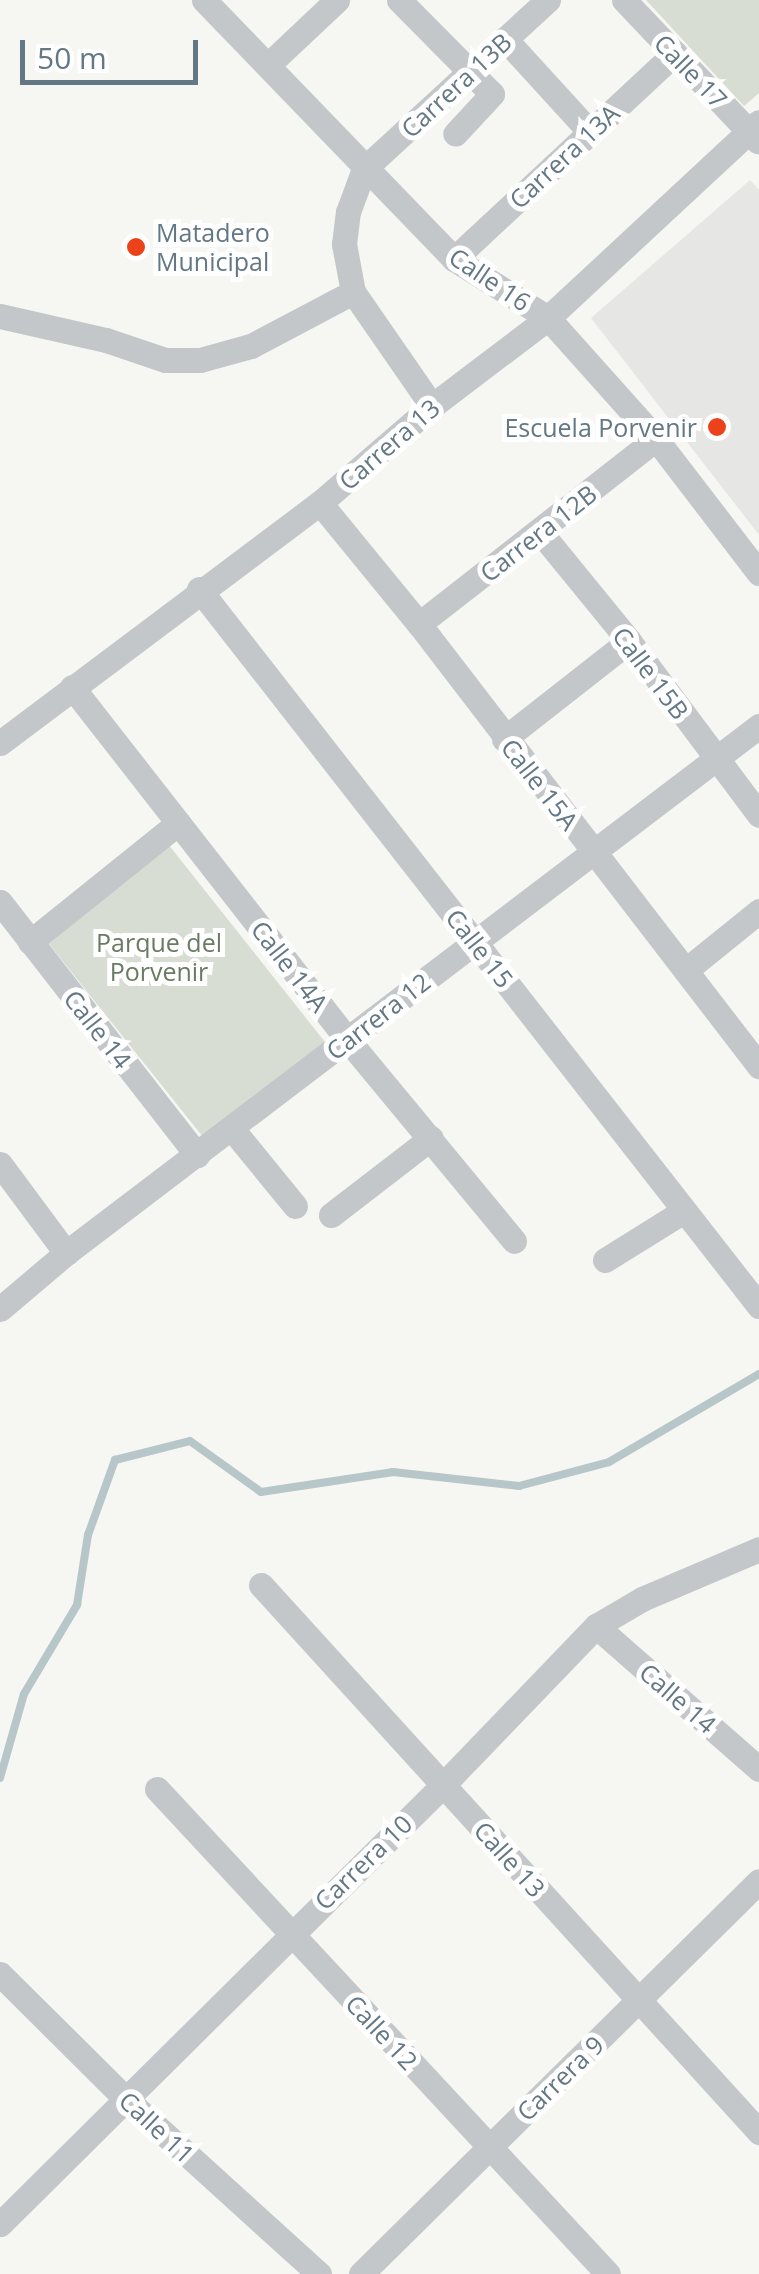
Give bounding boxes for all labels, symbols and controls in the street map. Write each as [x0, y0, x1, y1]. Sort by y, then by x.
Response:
scale bar [25, 20, 202, 82]
street label: Carrera 13B [395, 26, 517, 144]
street label: Calle 17 [648, 28, 734, 114]
text: 50 m [37, 37, 107, 78]
street label: Carrera 13A [503, 98, 625, 214]
place label: Matadero Municipal [156, 218, 270, 277]
marker: Matadero Municipal [125, 236, 147, 258]
street label: Calle 16 [444, 241, 536, 317]
street label: Carrera 13 [333, 392, 445, 496]
place label: Escuela Porvenir [504, 412, 697, 442]
marker: Escuela Porvenir [706, 416, 728, 438]
street label: Carrera 12B [474, 478, 602, 588]
street label: Calle 15B [607, 621, 695, 725]
street label: Calle 15A [495, 733, 585, 835]
street label: Calle 15 [440, 903, 520, 993]
street label: Calle 14A [245, 915, 335, 1017]
park label: Parque del Porvenir [96, 928, 222, 987]
street label: Carrera 12 [320, 966, 436, 1066]
street label: Calle 14 [58, 984, 138, 1074]
street label: Calle 14 [634, 1657, 722, 1739]
street label: Carrera 10 [308, 1808, 418, 1916]
street label: Calle 13 [468, 1815, 552, 1903]
street label: Calle 12 [340, 1988, 424, 2076]
street label: Carrera 9 [510, 2029, 610, 2127]
street label: Calle 11 [113, 2085, 201, 2169]

